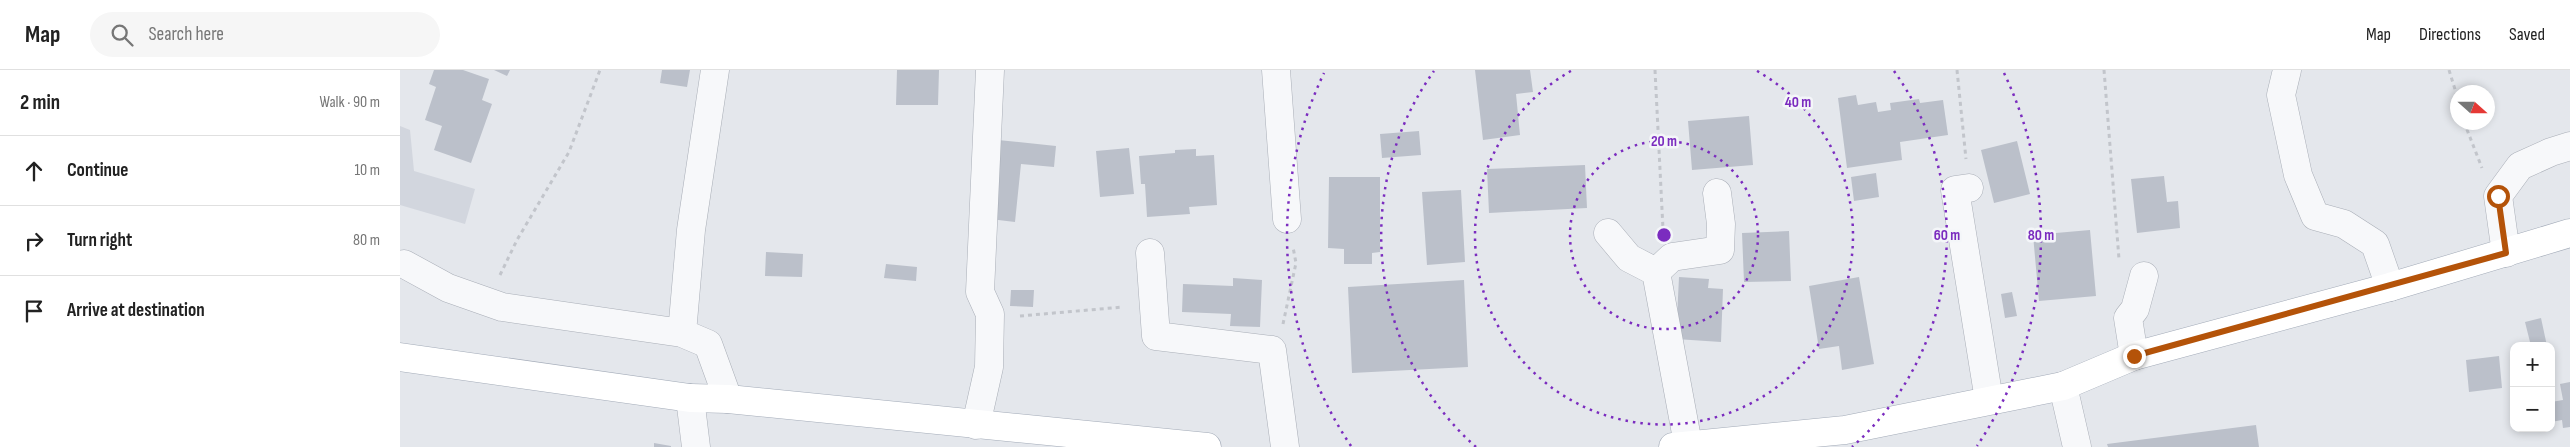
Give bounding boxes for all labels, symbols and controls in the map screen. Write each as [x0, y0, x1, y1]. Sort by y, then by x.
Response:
search box [90, 12, 440, 57]
text: Map [25, 20, 60, 49]
icon: search [108, 21, 136, 49]
text: Search here [148, 23, 224, 46]
text: Map [2366, 24, 2391, 45]
text: Directions [2419, 24, 2481, 45]
text: Saved [2509, 24, 2545, 45]
north arrow [2450, 85, 2495, 130]
text: 2 min [20, 90, 60, 115]
text: Walk · 90 m [319, 93, 380, 112]
text: 40 m [1785, 93, 1811, 112]
text: 20 m [1651, 132, 1677, 151]
icon: ahead [20, 157, 48, 185]
text: Continue [67, 159, 128, 182]
text: 10 m [354, 161, 380, 180]
route start [2487, 185, 2510, 208]
centre of rings [1655, 226, 1673, 244]
text: 60 m [1934, 226, 1960, 245]
text: 80 m [2028, 226, 2054, 245]
icon: right [20, 227, 48, 255]
text: Turn right [67, 229, 132, 252]
text: 80 m [353, 231, 380, 250]
icon: arrive [20, 297, 48, 325]
text: Arrive at destination [67, 299, 205, 322]
map controls [2510, 342, 2555, 432]
button: + [2510, 342, 2555, 387]
route end [2123, 345, 2146, 368]
button: − [2510, 387, 2555, 432]

